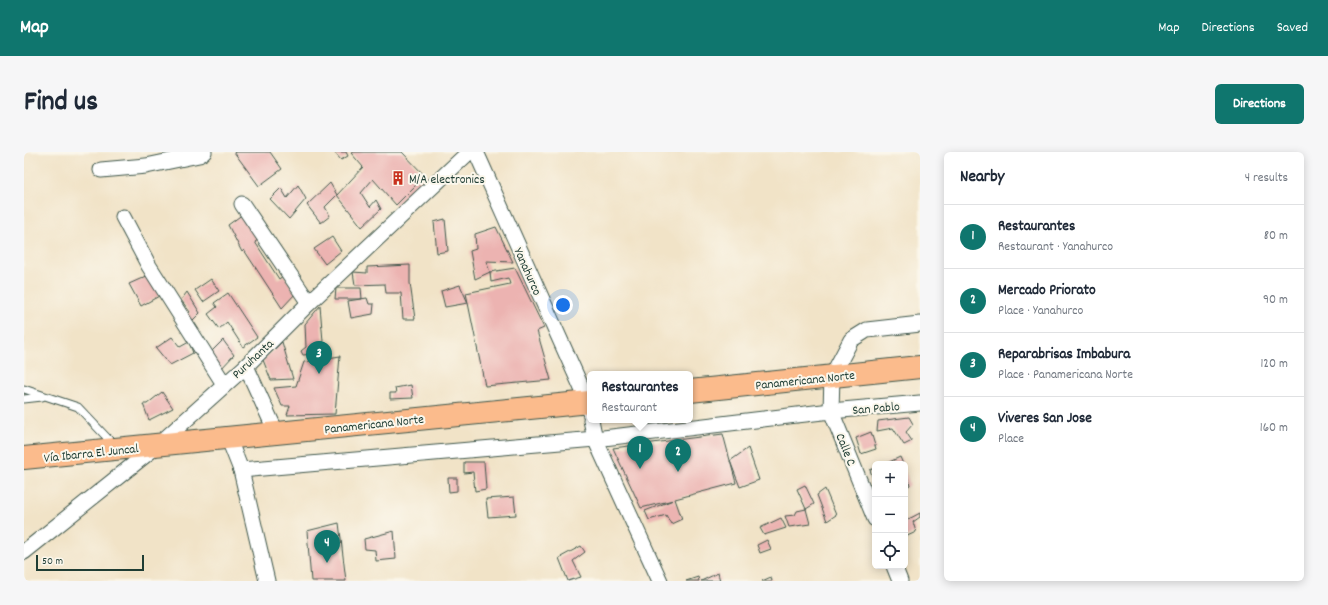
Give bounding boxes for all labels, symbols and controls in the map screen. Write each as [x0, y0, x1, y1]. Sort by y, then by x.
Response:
text: Map [20, 15, 49, 42]
text: Map [1158, 18, 1180, 38]
text: Directions [1202, 18, 1255, 38]
text: Saved [1277, 18, 1308, 38]
text: Find us [24, 84, 98, 124]
button: Directions [1215, 84, 1304, 124]
text: Nearby [960, 166, 1004, 190]
text: 4 results [1245, 169, 1288, 188]
building icon: M/A electronics [390, 170, 406, 186]
place label: M/A electronics [409, 171, 485, 190]
text: Restaurantes [998, 216, 1075, 238]
text: 1 [972, 227, 974, 246]
text: 80 m [1264, 227, 1288, 246]
text: Restaurant · Yanahurco [998, 238, 1113, 257]
street label: Yanahurco [508, 245, 546, 299]
text: Mercado Priorato [998, 280, 1096, 302]
text: 2 [970, 291, 976, 310]
text: 90 m [1263, 291, 1288, 310]
your location [553, 295, 573, 315]
text: Place · Yanahurco [998, 302, 1083, 321]
street label: Puruhanta [229, 335, 279, 384]
pin: 3 [306, 341, 332, 374]
text: Reparabrisas Imbabura [998, 344, 1130, 366]
text: 3 [970, 355, 976, 374]
text: 120 m [1260, 355, 1288, 374]
text: Place · Panamericana Norte [998, 366, 1133, 385]
street label: Panamericana Norte [755, 367, 856, 396]
popup [587, 371, 693, 423]
text: Restaurantes [601, 377, 679, 399]
street label: San Pablo [852, 398, 901, 421]
text: Restaurant [601, 399, 657, 418]
text: Viveres San Jose [998, 408, 1092, 430]
street label: Panamericana Norte [324, 411, 425, 440]
text: 4 [970, 419, 976, 438]
text: 160 m [1260, 419, 1288, 438]
text: Place [998, 430, 1024, 449]
street label: Calle C [830, 431, 860, 470]
pin: 1 [627, 436, 653, 469]
pin: 2 [665, 439, 691, 472]
street label: Vía Ibarra El Juncal [43, 440, 139, 469]
map controls [872, 461, 908, 569]
button: + [872, 461, 908, 497]
button: − [872, 497, 908, 533]
pin: 4 [314, 530, 340, 563]
button: locate [872, 533, 908, 569]
scale bar [36, 553, 144, 572]
text: 50 m [42, 554, 63, 570]

